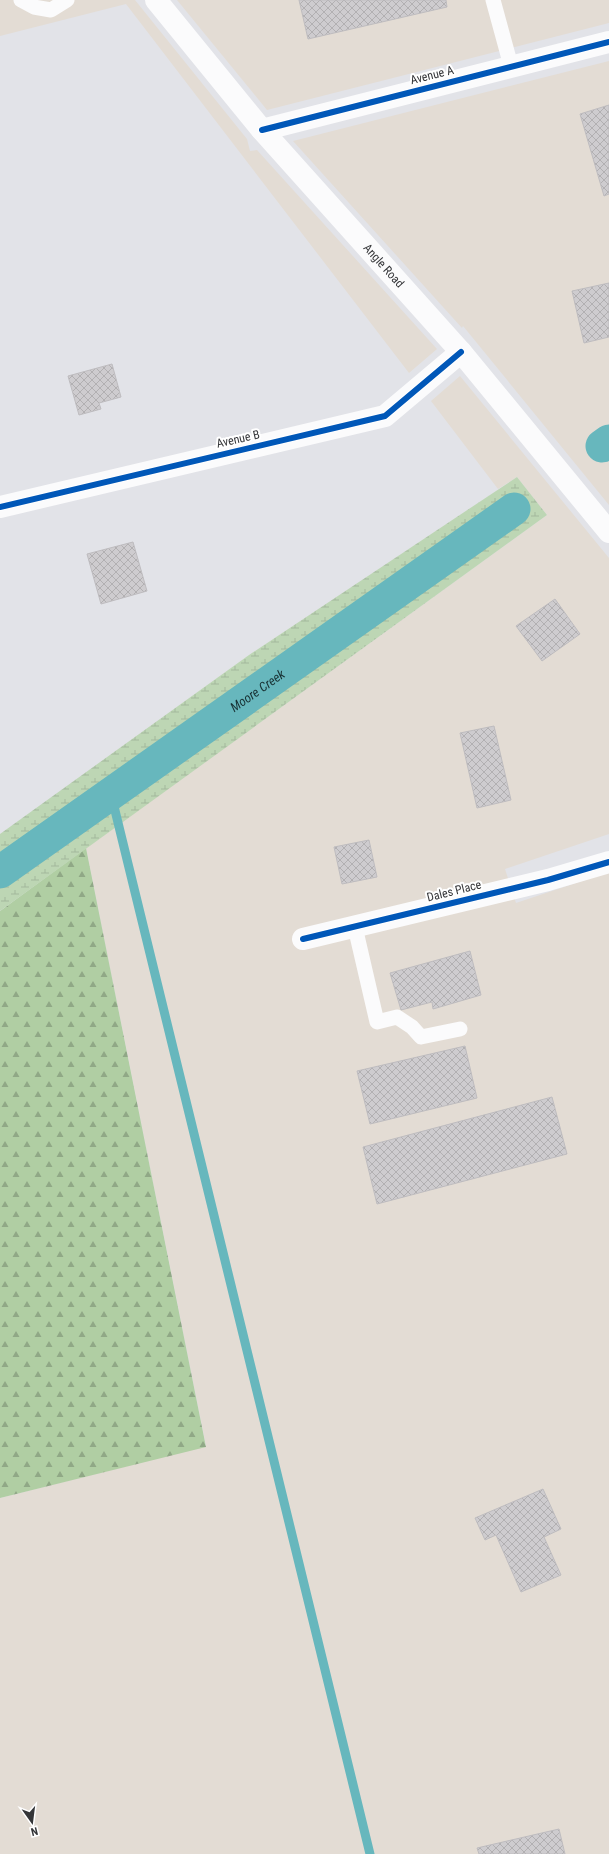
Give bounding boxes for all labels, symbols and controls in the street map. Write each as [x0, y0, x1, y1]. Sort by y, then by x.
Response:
street label: Avenue A [409, 63, 455, 87]
street label: Angle Road [360, 241, 407, 291]
street label: Avenue B [215, 427, 261, 451]
water label: Moore Creek [227, 666, 288, 715]
street label: Dales Place [425, 877, 483, 905]
north arrow [12, 1802, 52, 1842]
text: N [29, 1824, 39, 1838]

